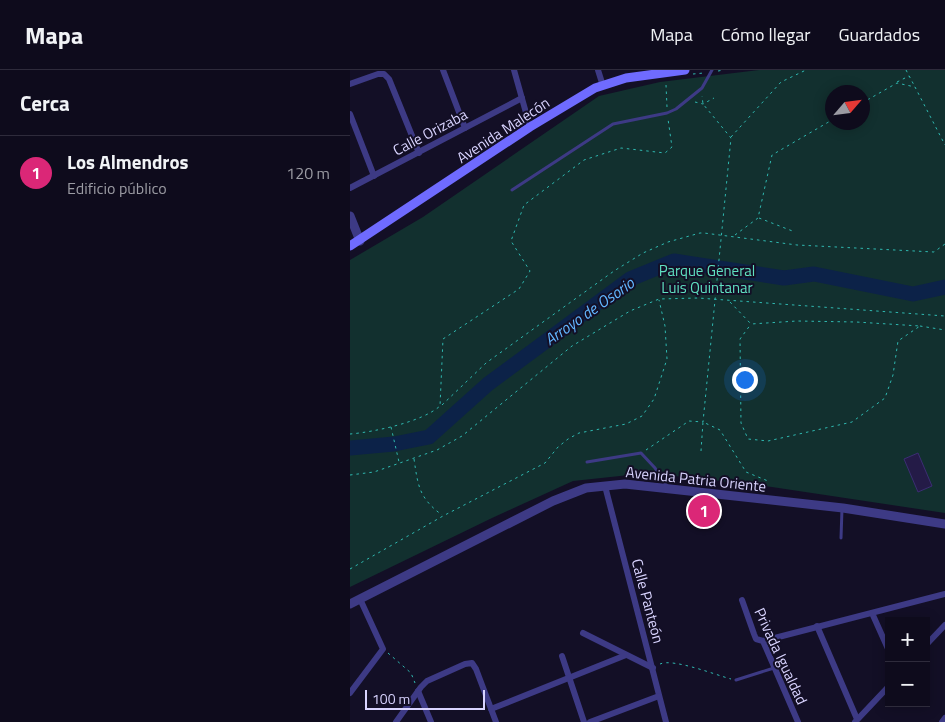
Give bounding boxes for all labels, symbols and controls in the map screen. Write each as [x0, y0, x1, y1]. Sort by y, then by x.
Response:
text: Mapa [25, 17, 83, 53]
text: Mapa [650, 21, 693, 48]
text: Cómo llegar [721, 21, 810, 48]
text: Guardados [838, 21, 920, 48]
north arrow [825, 85, 870, 130]
text: Cerca [20, 87, 70, 119]
street label: Avenida Malecón [452, 91, 554, 169]
street label: Calle Orizaba [389, 102, 472, 161]
text: Los Almendros [67, 147, 189, 176]
text: 1 [32, 161, 40, 185]
text: 120 m [286, 161, 330, 185]
text: Edificio público [67, 176, 167, 200]
park label: Parque General Luis Quintanar [659, 259, 755, 299]
water label: Arroyo de Osorio [539, 270, 640, 351]
your location [732, 367, 758, 393]
street label: Avenida Patria Oriente [625, 460, 767, 498]
pin: 1 [688, 492, 720, 530]
street label: Calle Panteón [626, 556, 670, 646]
street label: Privada Igualdad [749, 604, 813, 708]
map controls [885, 617, 930, 707]
button: + [885, 617, 930, 662]
button: − [885, 662, 930, 707]
scale bar [365, 687, 485, 710]
text: 100 m [372, 688, 410, 709]

